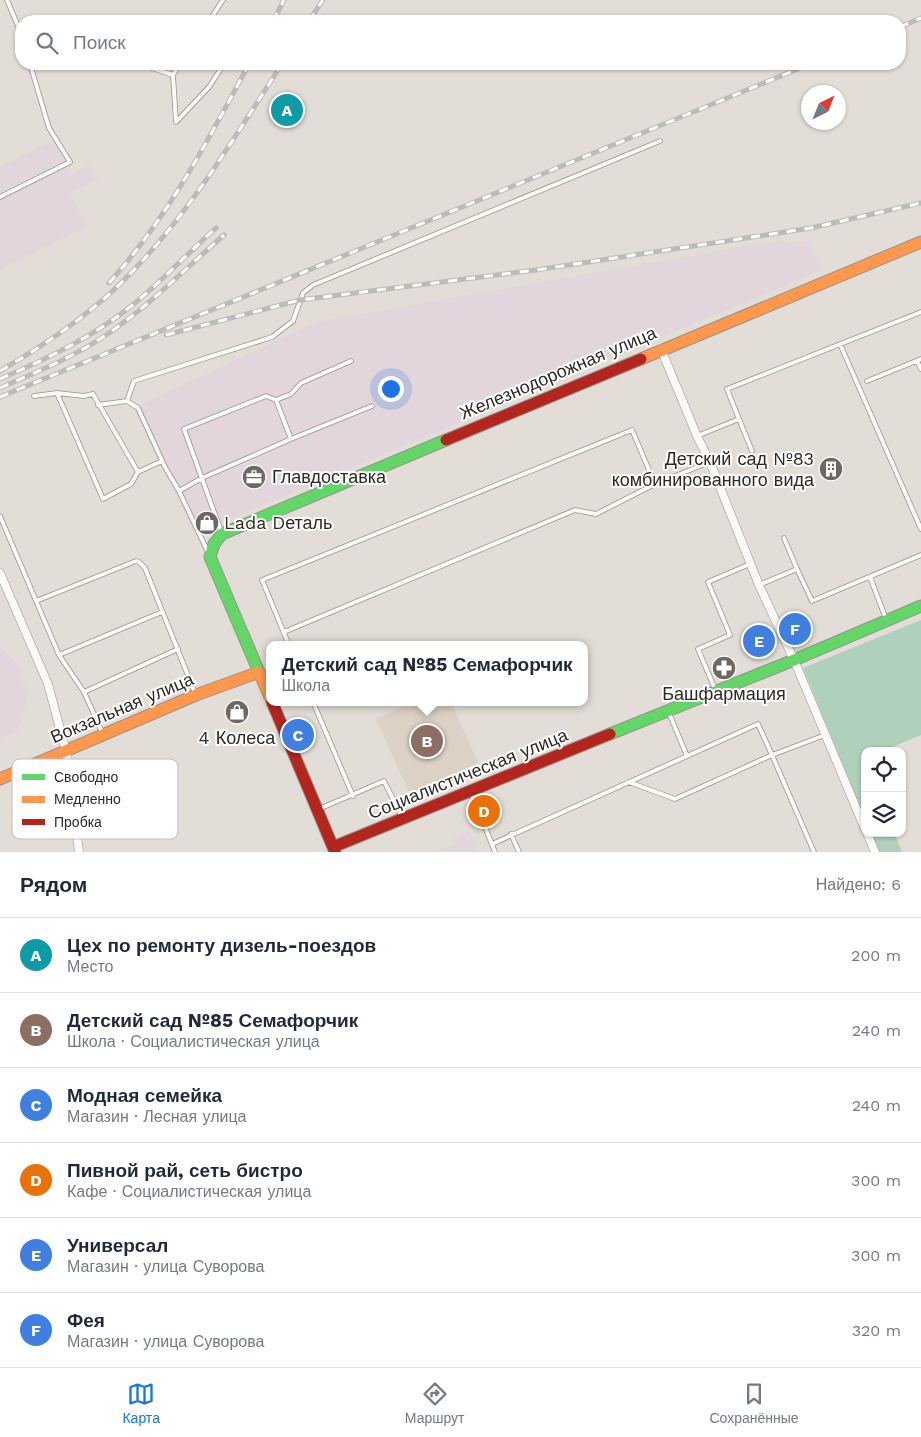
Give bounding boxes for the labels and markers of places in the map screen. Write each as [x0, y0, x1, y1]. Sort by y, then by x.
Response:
pin: A [271, 91, 303, 129]
place label: Детский сад №83 комбинированного вида [612, 448, 815, 490]
building icon: Детский сад №83 комбинированного вида [818, 456, 844, 482]
office icon: Главдоставка [241, 464, 267, 490]
place label: Главдоставка [272, 466, 387, 487]
shop icon: Lada Dеталь [194, 510, 220, 536]
place label: Lada Dеталь [224, 512, 332, 533]
pin: F [779, 610, 811, 648]
pin: E [743, 622, 775, 660]
pharmacy icon: Башфармация [711, 655, 737, 681]
place label: Башфармация [662, 683, 786, 704]
shop icon: 4 Колеса [224, 699, 250, 725]
pin: C [282, 716, 314, 754]
pin: B [411, 722, 443, 760]
place label: 4 Колеса [199, 727, 276, 748]
pin: D [468, 792, 500, 830]

